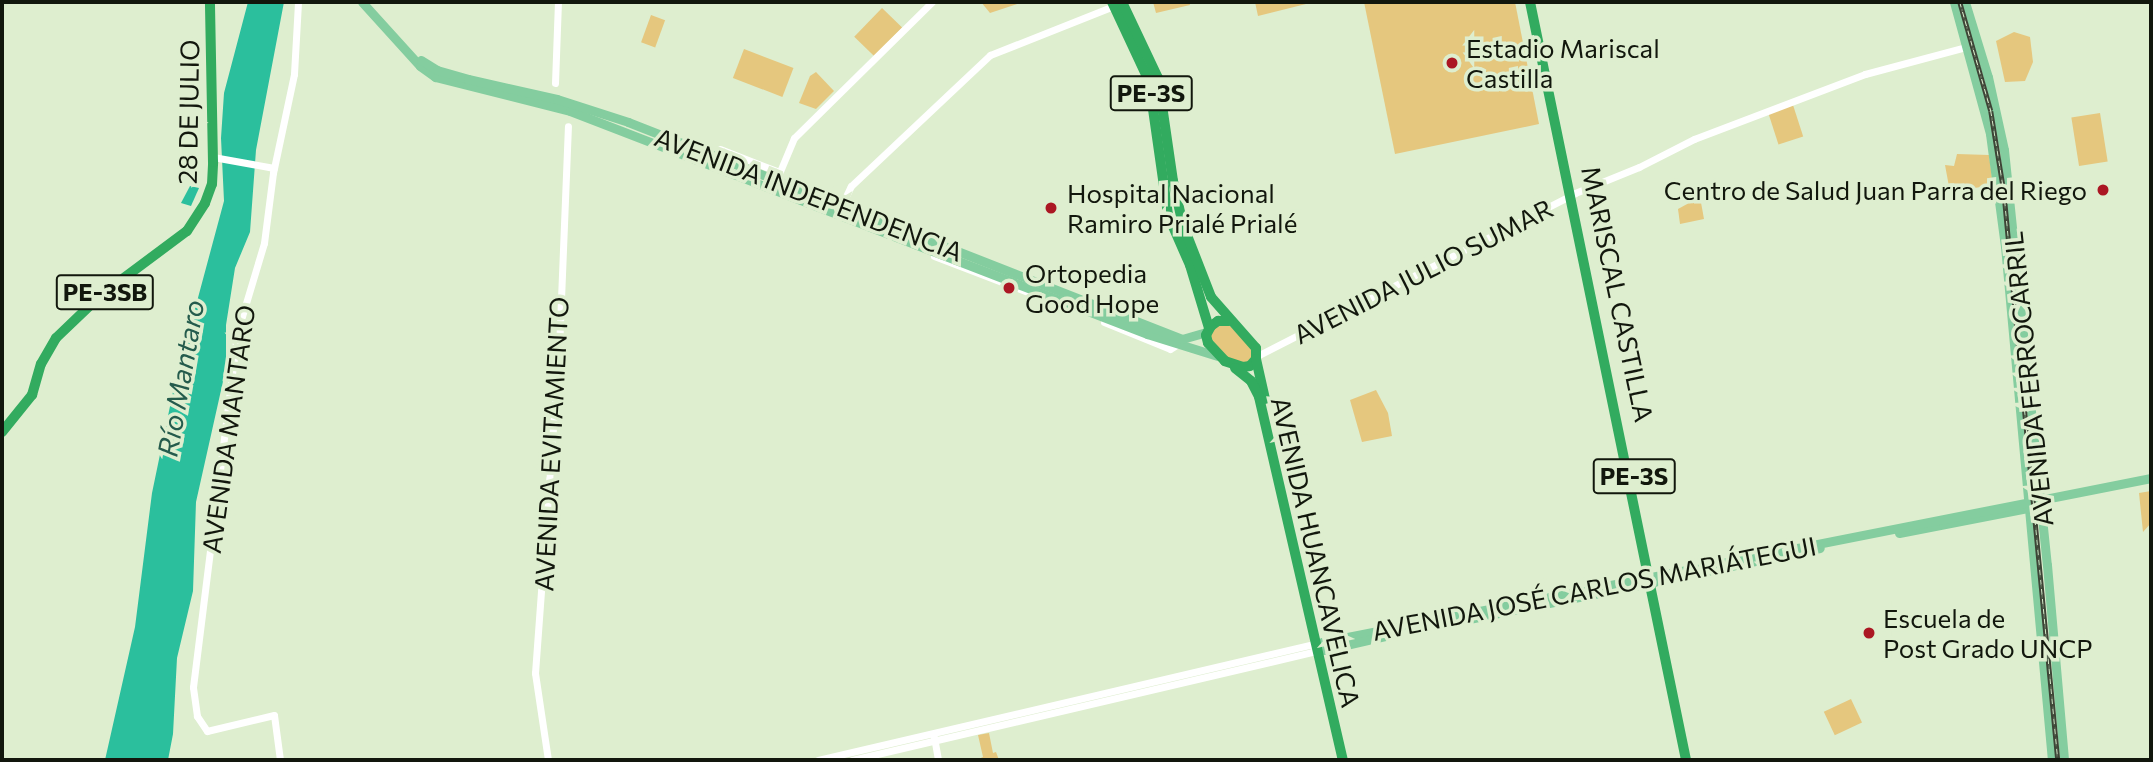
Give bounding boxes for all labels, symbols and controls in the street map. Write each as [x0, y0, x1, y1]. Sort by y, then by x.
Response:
place label: Estadio Mariscal Castilla [1466, 32, 1660, 94]
street label: 28 DE JULIO [171, 39, 205, 185]
marker: Estadio Mariscal Castilla [1444, 55, 1460, 71]
road number: PE-3S [1109, 72, 1193, 114]
street label: AVENIDA INDEPENDENCIA [651, 121, 967, 267]
street label: MARISCAL CASTILLA [1576, 163, 1660, 425]
place label: Centro de Salud Juan Parra del Riego [1664, 174, 2087, 206]
place label: Hospital Nacional Ramiro Prialé Prialé [1067, 177, 1297, 238]
marker: Centro de Salud Juan Parra del Riego [2093, 180, 2113, 200]
street label: AVENIDA JULIO SUMAR [1288, 192, 1558, 350]
marker: Hospital Nacional Ramiro Prialé Prialé [1041, 198, 1061, 218]
street label: AVENIDA FERROCARRIL [1997, 230, 2059, 528]
place label: Ortopedia Good Hope [1025, 257, 1159, 318]
road number: PE-3SB [54, 272, 156, 312]
marker: Ortopedia Good Hope [999, 278, 1019, 298]
street label: AVENIDA EVITAMIENTO [528, 296, 574, 592]
water label: Río Mantaro [150, 297, 210, 459]
street label: AVENIDA MANTARO [195, 303, 261, 555]
street label: AVENIDA HUANCAVELICA [1265, 394, 1367, 710]
road number: PE-3S [1592, 456, 1676, 496]
street label: AVENIDA JOSÉ CARLOS MARIÁTEGUI [1369, 530, 1819, 646]
place label: Escuela de Post Grado UNCP [1883, 602, 2093, 664]
marker: Escuela de Post Grado UNCP [1861, 625, 1877, 641]

